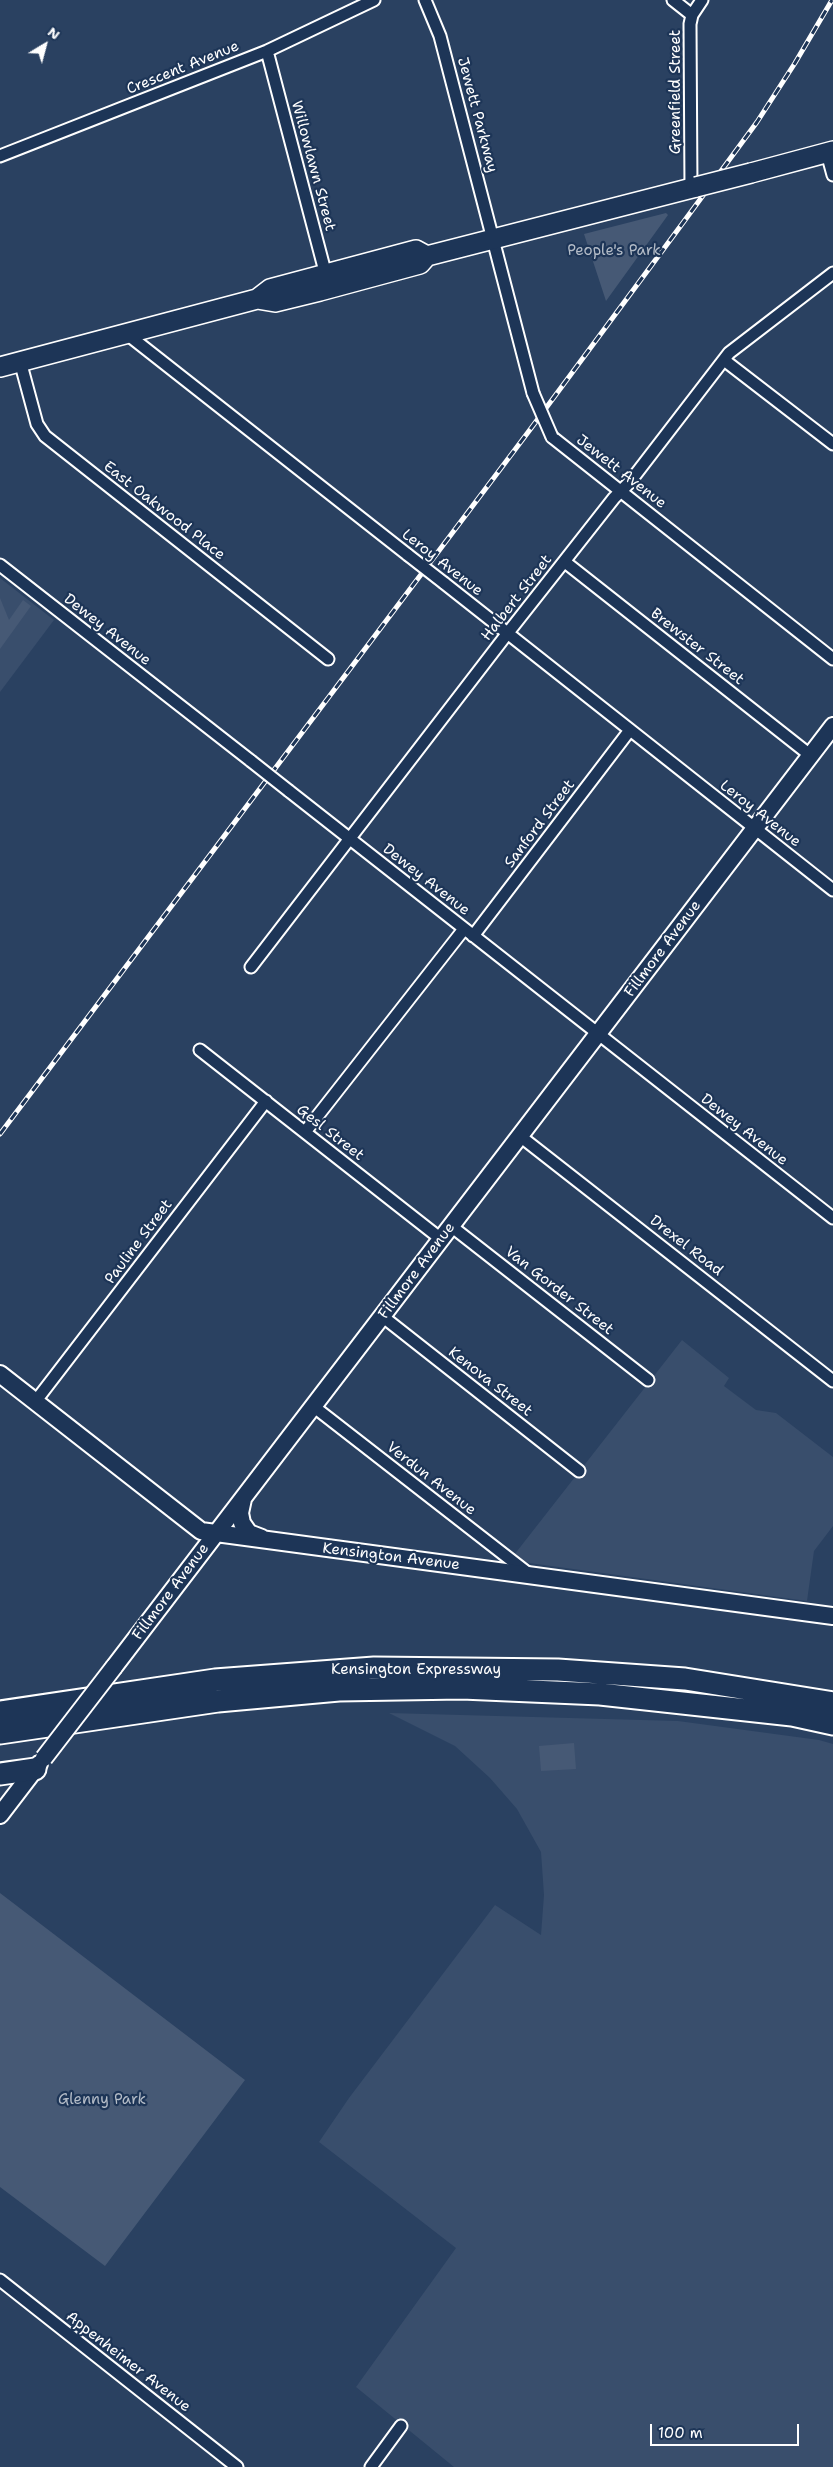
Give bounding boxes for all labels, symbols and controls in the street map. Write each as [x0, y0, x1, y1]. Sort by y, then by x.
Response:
north arrow [20, 20, 70, 70]
text: N [44, 22, 64, 44]
street label: Greenfield Street [667, 30, 685, 154]
street label: Crescent Avenue [124, 37, 242, 99]
street label: Jewett Parkway [453, 55, 501, 175]
street label: Willowlawn Street [287, 99, 339, 233]
park label: People's Park [567, 242, 661, 260]
street label: Jewett Avenue [572, 431, 670, 513]
street label: East Oakwood Place [100, 458, 228, 564]
street label: Leroy Avenue [398, 526, 486, 600]
street label: Halbert Street [478, 551, 556, 645]
street label: Dewey Avenue [60, 590, 154, 670]
street label: Brewster Street [647, 605, 747, 689]
street label: Sanford Street [501, 776, 579, 872]
street label: Leroy Avenue [716, 777, 804, 851]
street label: Dewey Avenue [379, 840, 473, 920]
street label: Fillmore Avenue [621, 897, 705, 1001]
street label: Dewey Avenue [697, 1090, 791, 1170]
street label: Gesl Street [293, 1101, 367, 1165]
street label: Pauline Street [101, 1196, 177, 1288]
street label: Drexel Road [646, 1212, 726, 1280]
street label: Fillmore Avenue [375, 1219, 459, 1323]
street label: Van Gorder Street [501, 1243, 617, 1339]
street label: Kenova Street [444, 1344, 536, 1420]
street label: Verdun Avenue [383, 1438, 479, 1520]
street label: Fillmore Avenue [129, 1540, 213, 1644]
street label: Kensington Avenue [321, 1540, 461, 1574]
street label: Kensington Expressway [331, 1661, 501, 1679]
park label: Glenny Park [58, 2091, 146, 2109]
street label: Appenheimer Avenue [62, 2308, 194, 2416]
scale bar [653, 2414, 802, 2446]
text: 100 m [658, 2423, 703, 2443]

